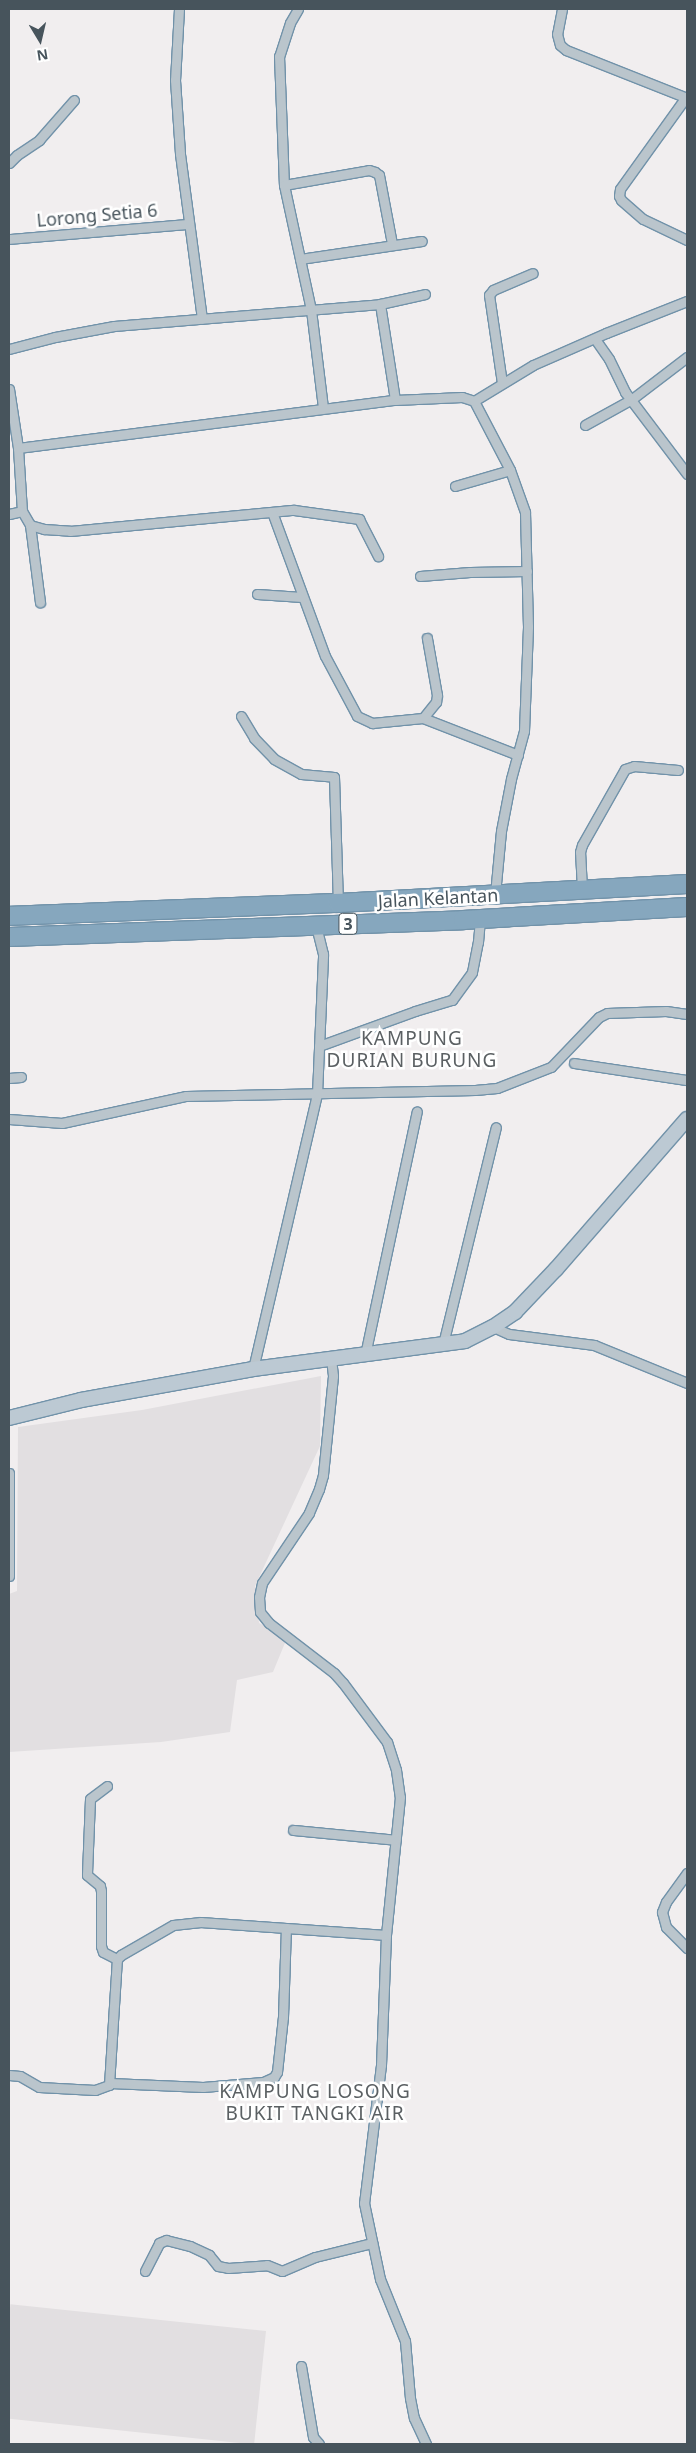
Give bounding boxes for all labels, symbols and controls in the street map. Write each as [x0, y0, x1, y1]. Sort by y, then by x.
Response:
north arrow [15, 15, 65, 65]
text: N [35, 45, 50, 66]
street label: Lorong Setia 6 [36, 199, 158, 231]
street label: Jalan Kelantan [377, 884, 499, 912]
road number: 3 [338, 911, 358, 938]
district label: KAMPUNG DURIAN BURUNG [325, 1028, 499, 1072]
district label: KAMPUNG LOSONG BUKIT TANGKI AIR [217, 2081, 413, 2125]

